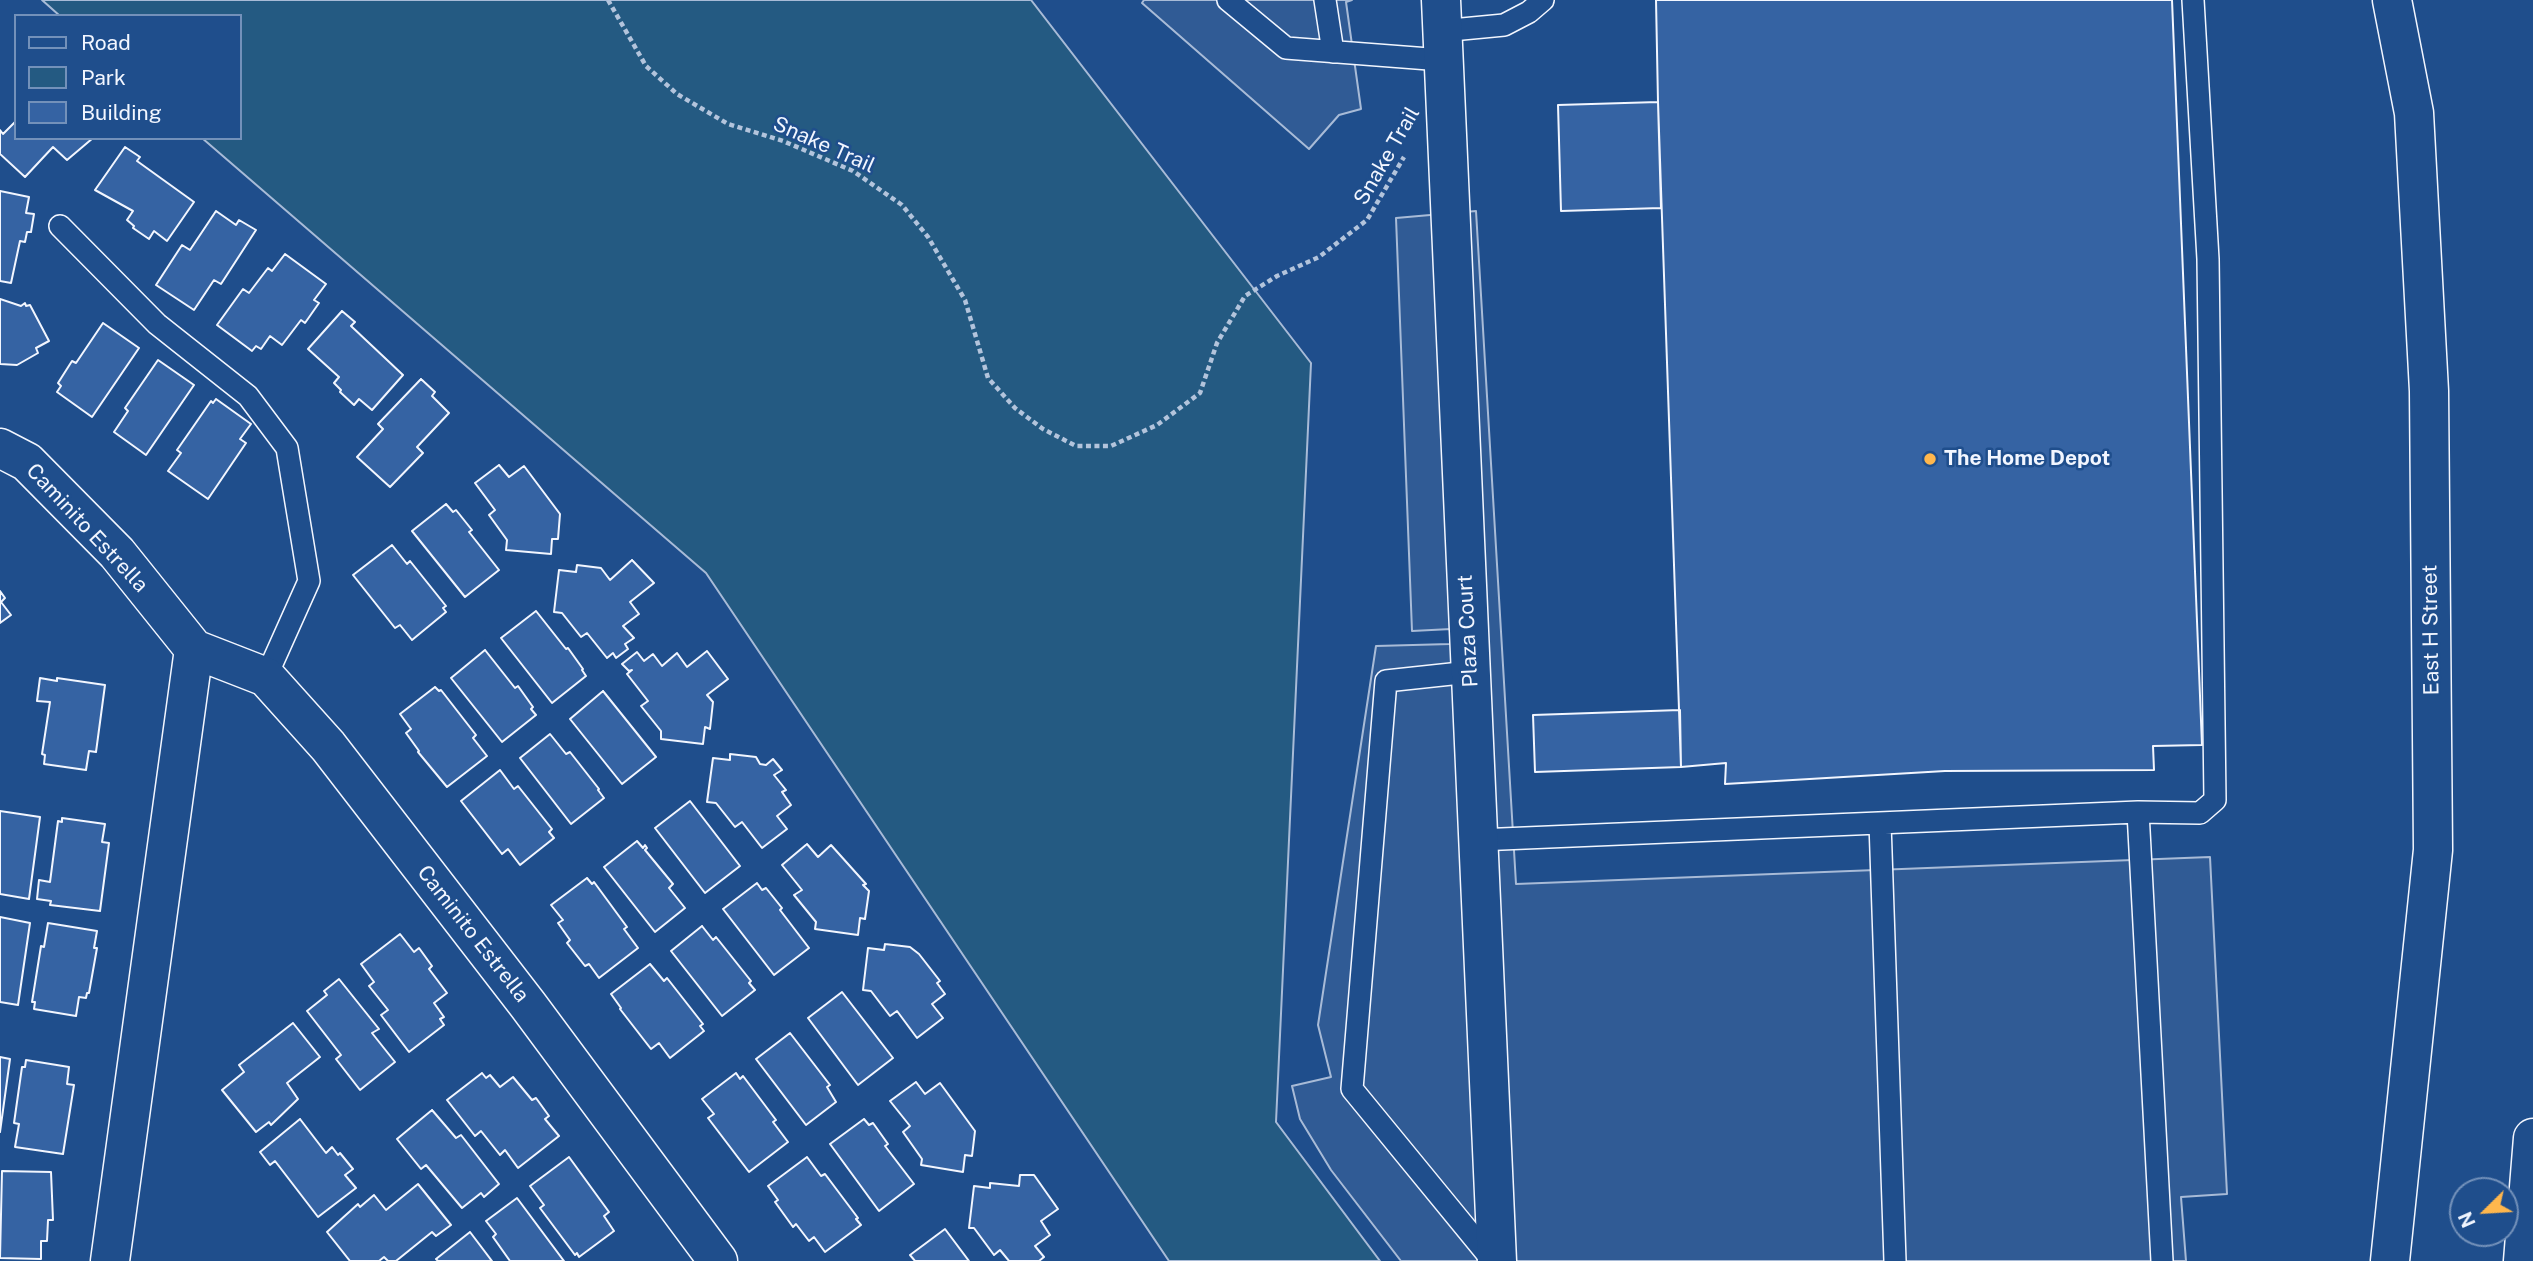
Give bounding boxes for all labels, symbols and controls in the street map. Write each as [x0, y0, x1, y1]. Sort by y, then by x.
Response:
legend [14, 14, 242, 140]
text: Road [81, 30, 131, 55]
text: Park [81, 65, 126, 90]
text: Building [81, 100, 162, 125]
street label: Snake Trail [1349, 103, 1425, 209]
street label: Snake Trail [769, 111, 879, 179]
place label: The Home Depot [1944, 446, 2110, 472]
marker: The Home Depot [1922, 451, 1938, 467]
street label: Caminito Estrella [21, 458, 153, 598]
street label: East H Street [2417, 564, 2445, 696]
street label: Plaza Court [1452, 574, 1484, 688]
street label: Caminito Estrella [412, 861, 534, 1007]
north arrow [2449, 1177, 2519, 1247]
text: N [2454, 1208, 2480, 1231]

